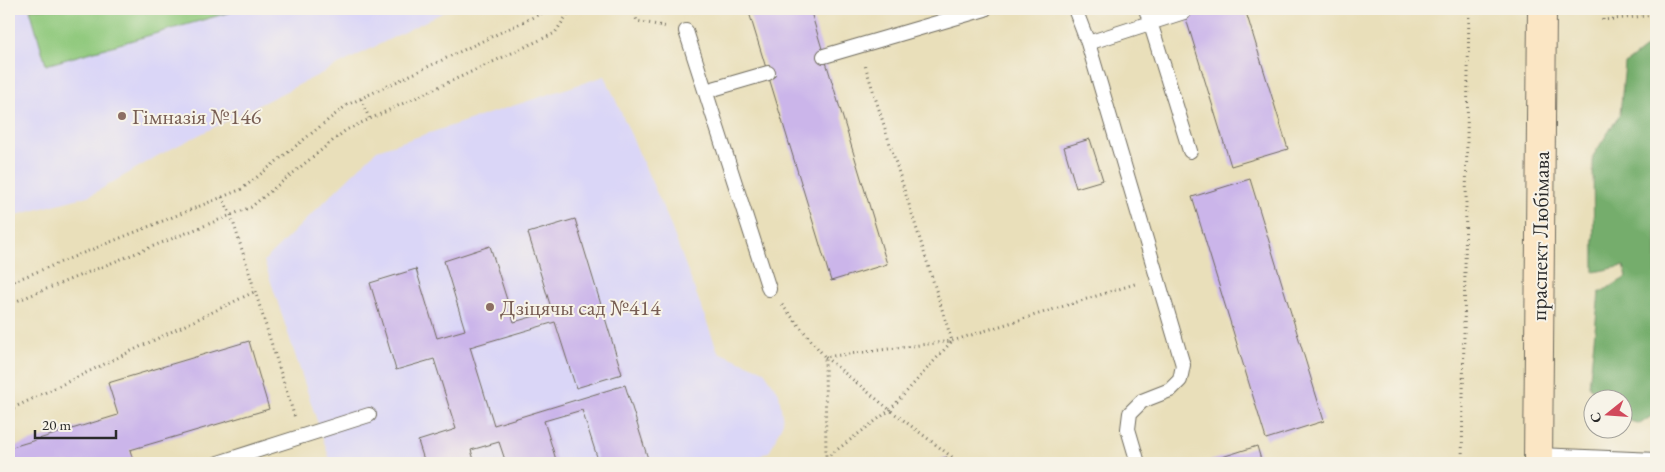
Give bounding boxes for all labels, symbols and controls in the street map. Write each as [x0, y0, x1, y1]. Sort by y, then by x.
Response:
place label: Гімназія №146 [132, 102, 262, 131]
marker: Гімназія №146 [116, 110, 128, 122]
street label: праспект Любімава [1524, 151, 1556, 321]
place label: Дзіцячы сад №414 [500, 293, 661, 322]
marker: Дзіцячы сад №414 [484, 301, 496, 313]
north arrow [1582, 390, 1632, 440]
scale bar [35, 407, 116, 439]
text: С [1585, 410, 1606, 425]
text: 20 m [42, 415, 71, 434]

